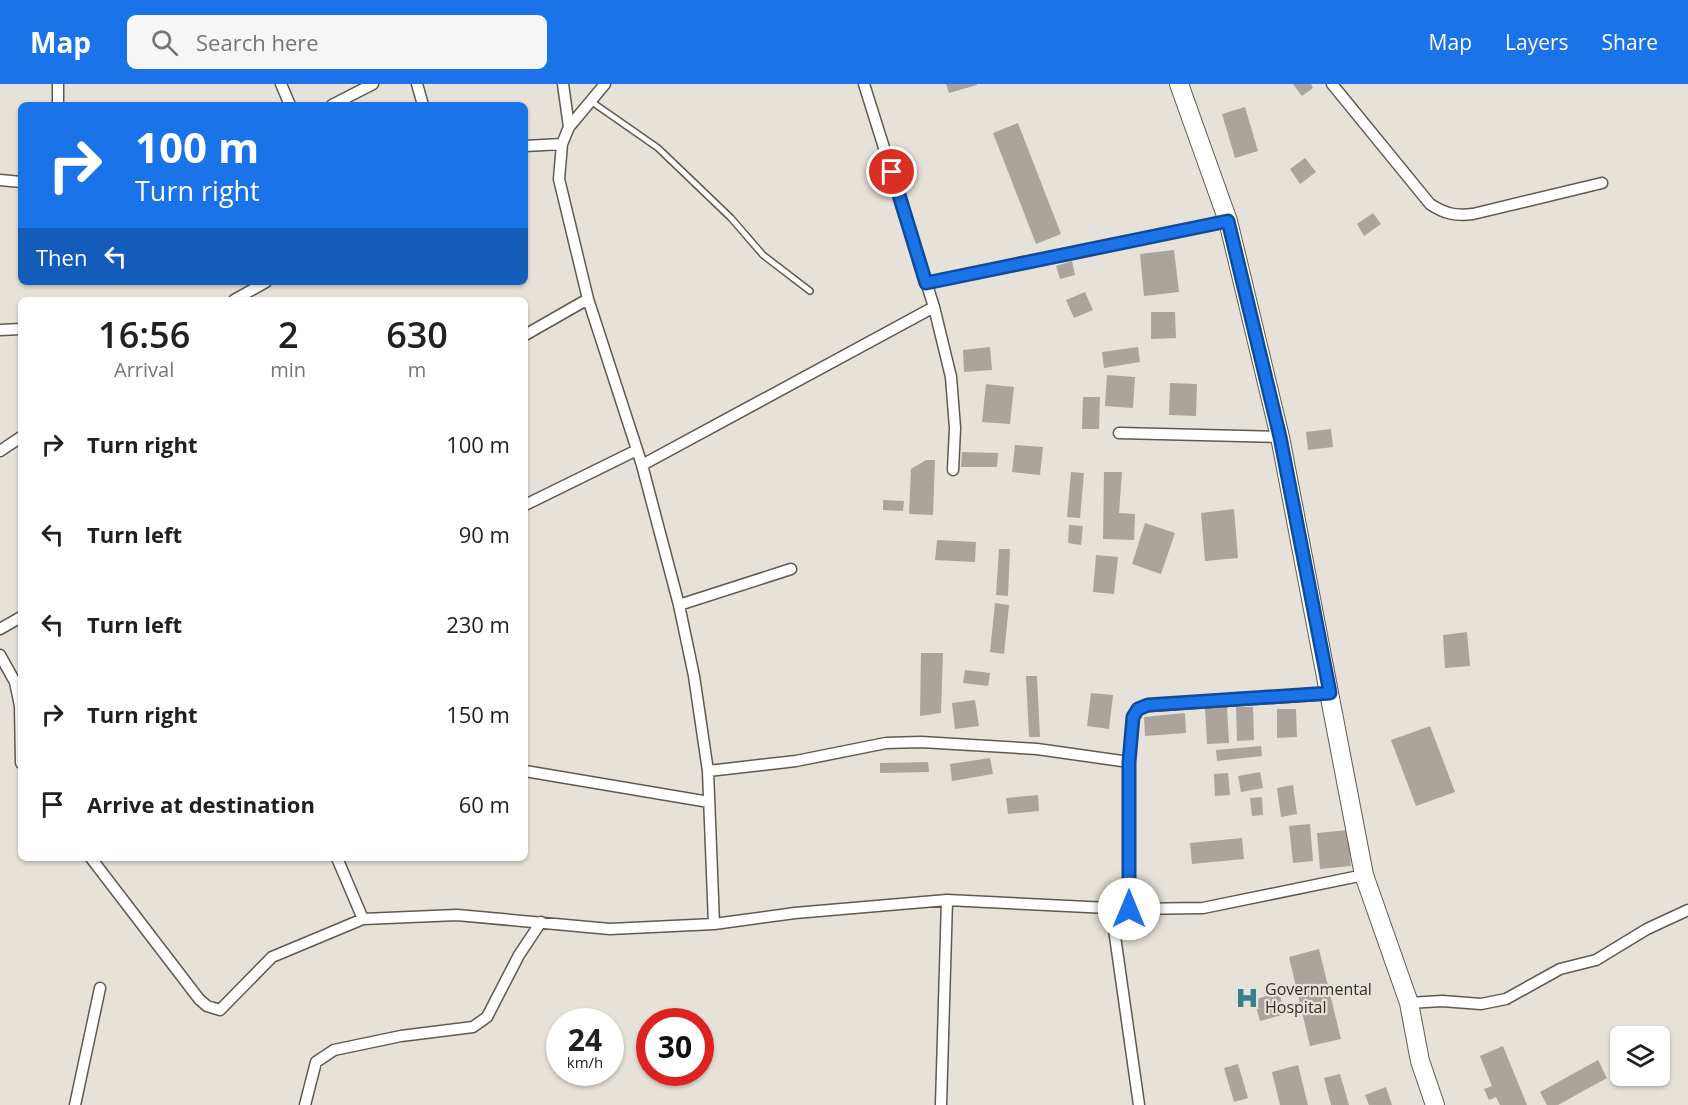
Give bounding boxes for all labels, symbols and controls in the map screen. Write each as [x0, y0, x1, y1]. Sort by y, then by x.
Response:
search box [127, 15, 547, 69]
text: Map [30, 23, 91, 61]
icon: search [148, 26, 181, 59]
text: Search here [196, 27, 319, 57]
text: Map [1429, 28, 1472, 56]
text: Layers [1505, 28, 1569, 56]
text: Share [1602, 28, 1658, 56]
text: 100 m [135, 118, 259, 175]
icon: right [36, 126, 114, 204]
pin [866, 146, 917, 197]
icon: arrive [875, 155, 908, 188]
text: Turn right [135, 172, 260, 209]
icon: left [99, 240, 132, 273]
text: Then [36, 242, 87, 272]
text: 16:56 [98, 310, 190, 359]
text: 2 [278, 310, 299, 359]
text: 630 [386, 310, 448, 359]
text: Arrival [114, 356, 174, 383]
text: min [270, 356, 306, 383]
text: m [408, 356, 426, 383]
icon: right [36, 428, 69, 461]
text: Turn right [87, 429, 198, 459]
text: 100 m [446, 429, 510, 459]
icon: left [36, 518, 69, 551]
text: Turn left [87, 519, 182, 549]
text: 90 m [459, 519, 510, 549]
icon: left [36, 608, 69, 641]
text: Turn left [87, 609, 182, 639]
text: 230 m [446, 609, 510, 639]
icon: right [36, 698, 69, 731]
text: Turn right [87, 699, 198, 729]
text: 150 m [446, 699, 510, 729]
icon: arrive [36, 788, 69, 821]
text: Arrive at destination [87, 789, 315, 819]
text: 60 m [459, 789, 510, 819]
position arrow [1097, 877, 1161, 941]
place label: Governmental Hospital [1265, 978, 1372, 1018]
hospital icon: Governmental Hospital [1234, 985, 1260, 1011]
speed limit sign: 30 [636, 1008, 714, 1086]
text: 24 [568, 1019, 602, 1060]
map controls [1610, 1026, 1670, 1086]
button: layers [1610, 1026, 1670, 1086]
text: km/h [567, 1052, 603, 1072]

